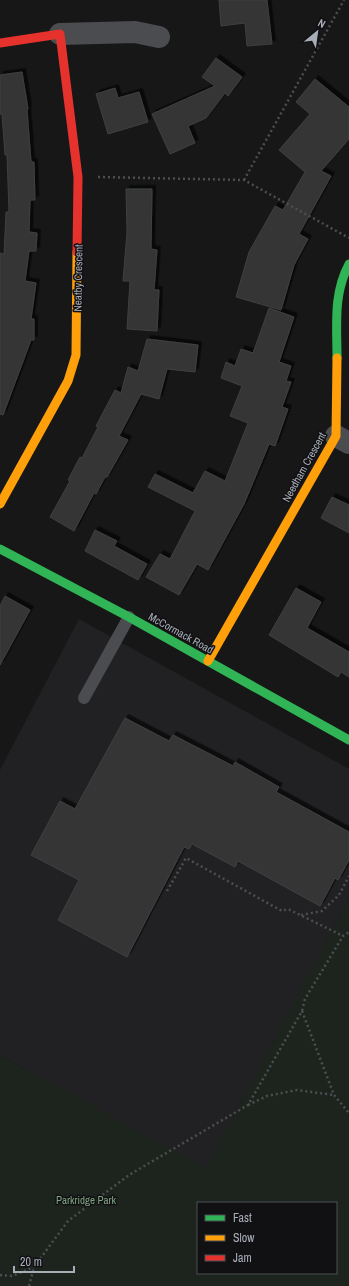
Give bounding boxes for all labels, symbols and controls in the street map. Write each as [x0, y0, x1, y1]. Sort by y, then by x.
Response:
north arrow [297, 12, 337, 52]
text: N [316, 16, 328, 31]
street label: Neatby Crescent [70, 244, 86, 312]
street label: Needham Crescent [279, 429, 329, 504]
street label: McCormack Road [146, 609, 216, 657]
park label: Parkridge Park [56, 1193, 117, 1207]
legend [197, 1202, 337, 1274]
text: Fast [233, 1210, 252, 1226]
text: Slow [233, 1230, 255, 1246]
scale bar [14, 1248, 74, 1274]
text: Jam [233, 1250, 252, 1266]
text: 20 m [20, 1254, 42, 1270]

